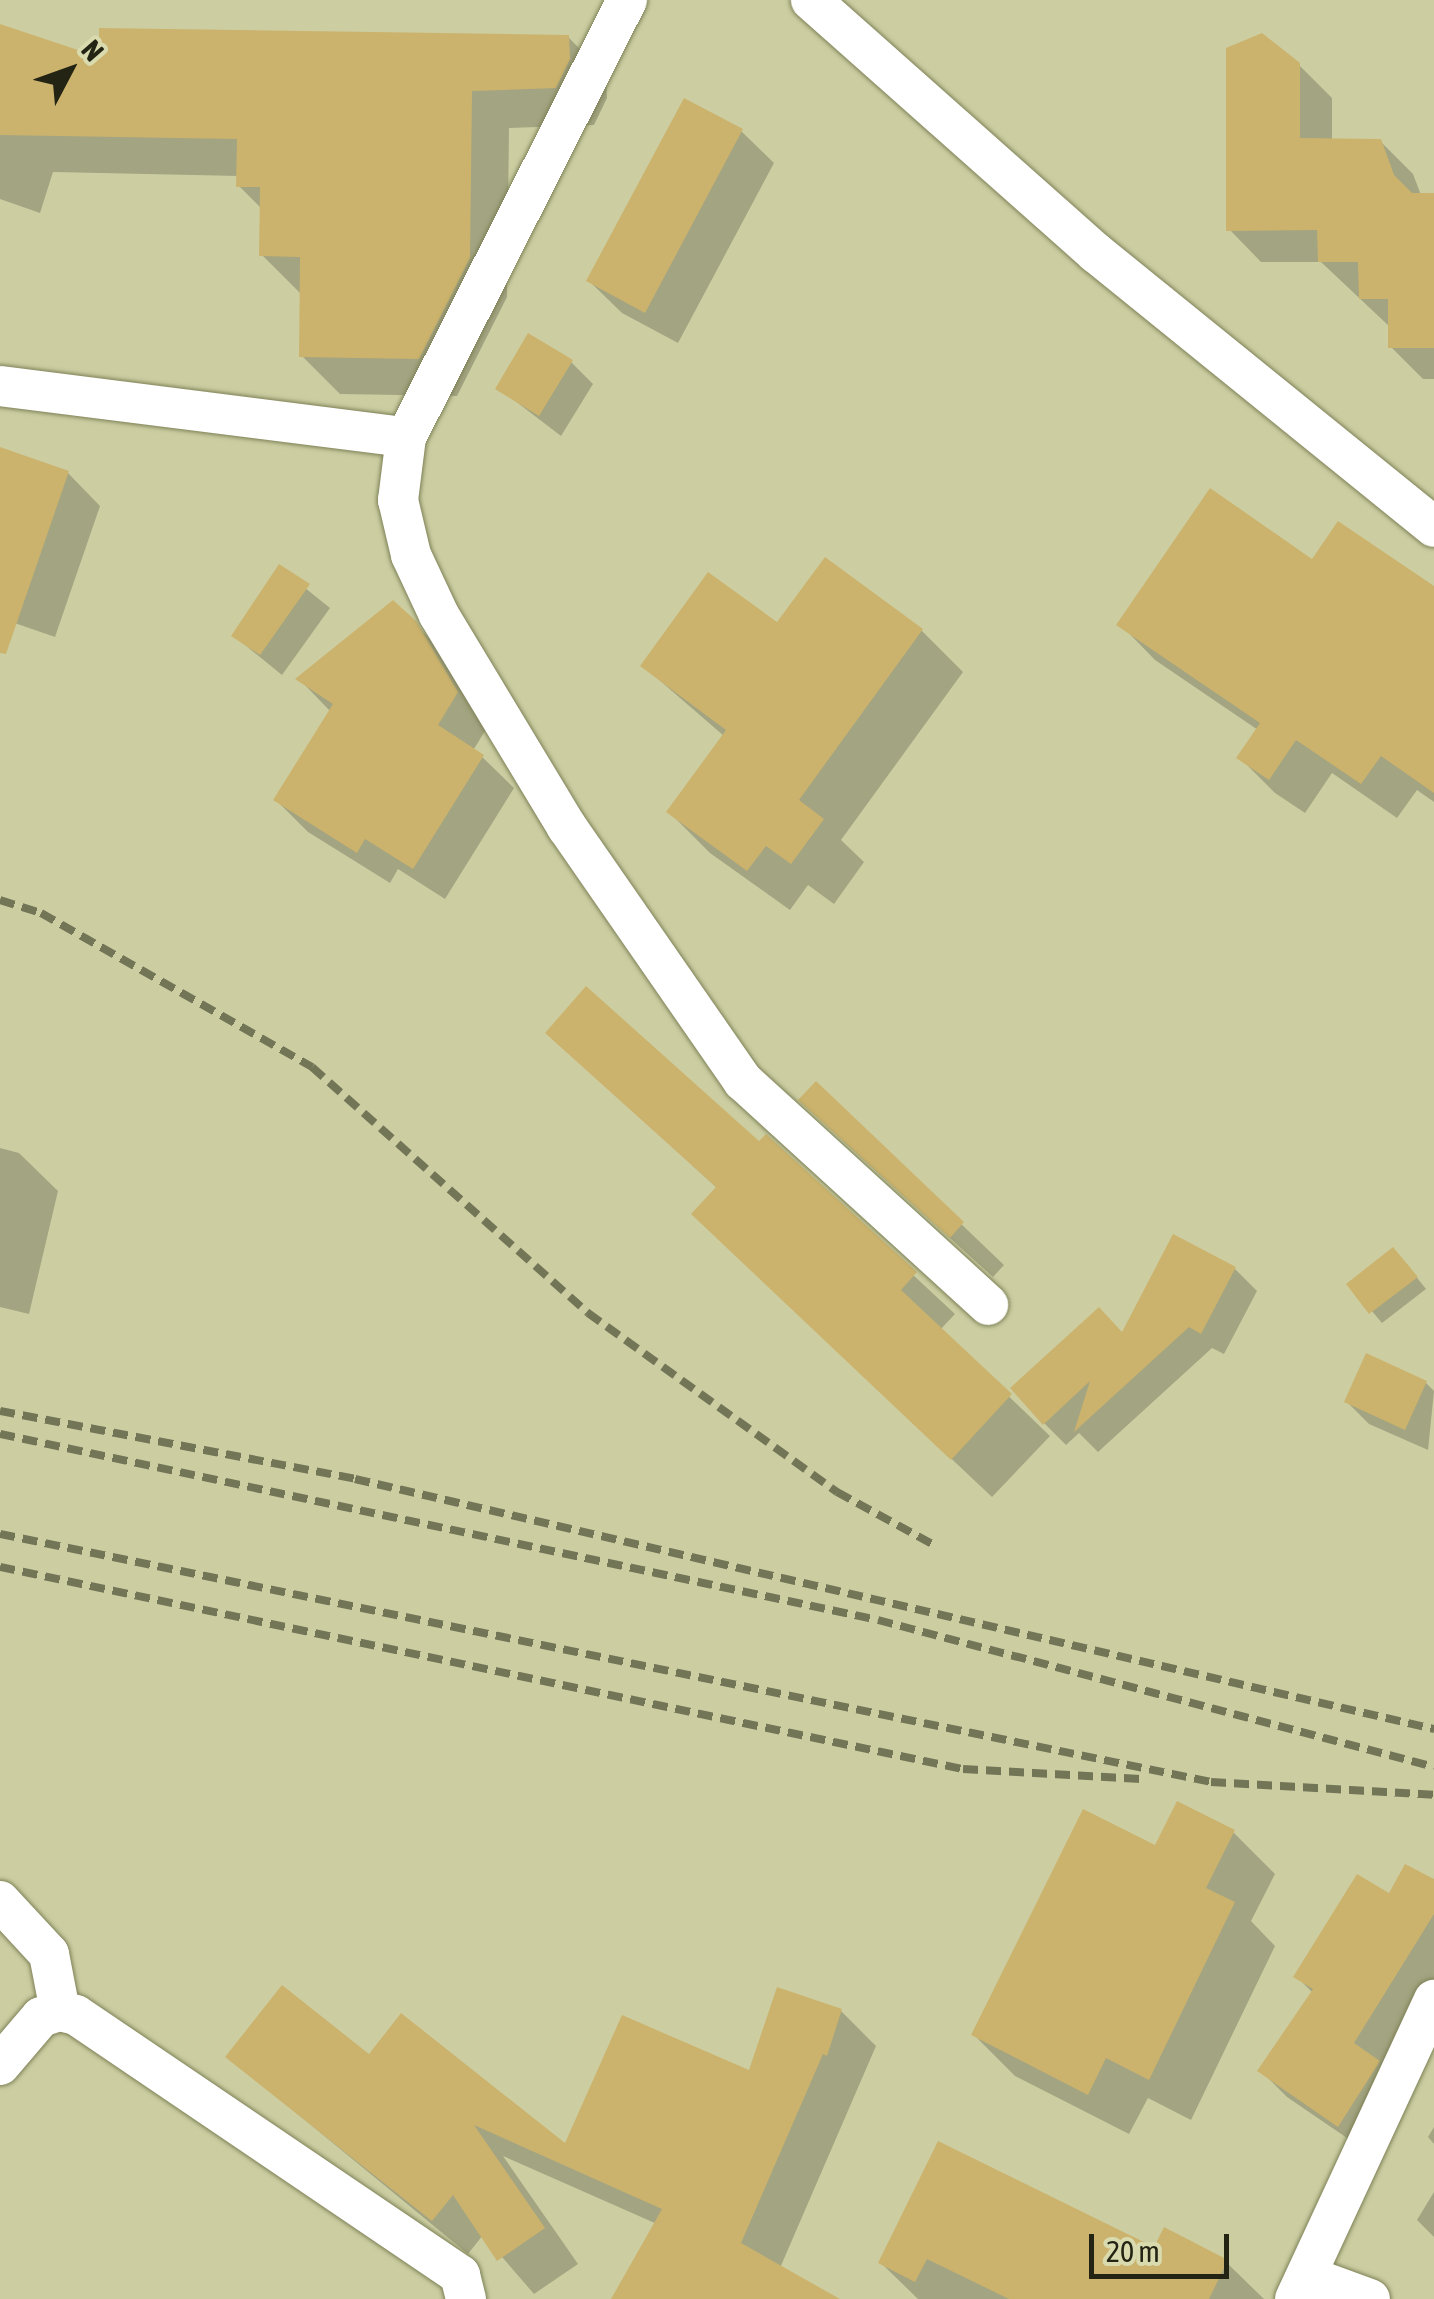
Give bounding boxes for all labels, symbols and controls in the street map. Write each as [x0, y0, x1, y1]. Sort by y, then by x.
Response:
north arrow [20, 20, 120, 120]
text: N [75, 34, 110, 67]
scale bar [1094, 2214, 1234, 2276]
text: 20 m [1106, 2234, 1160, 2268]

